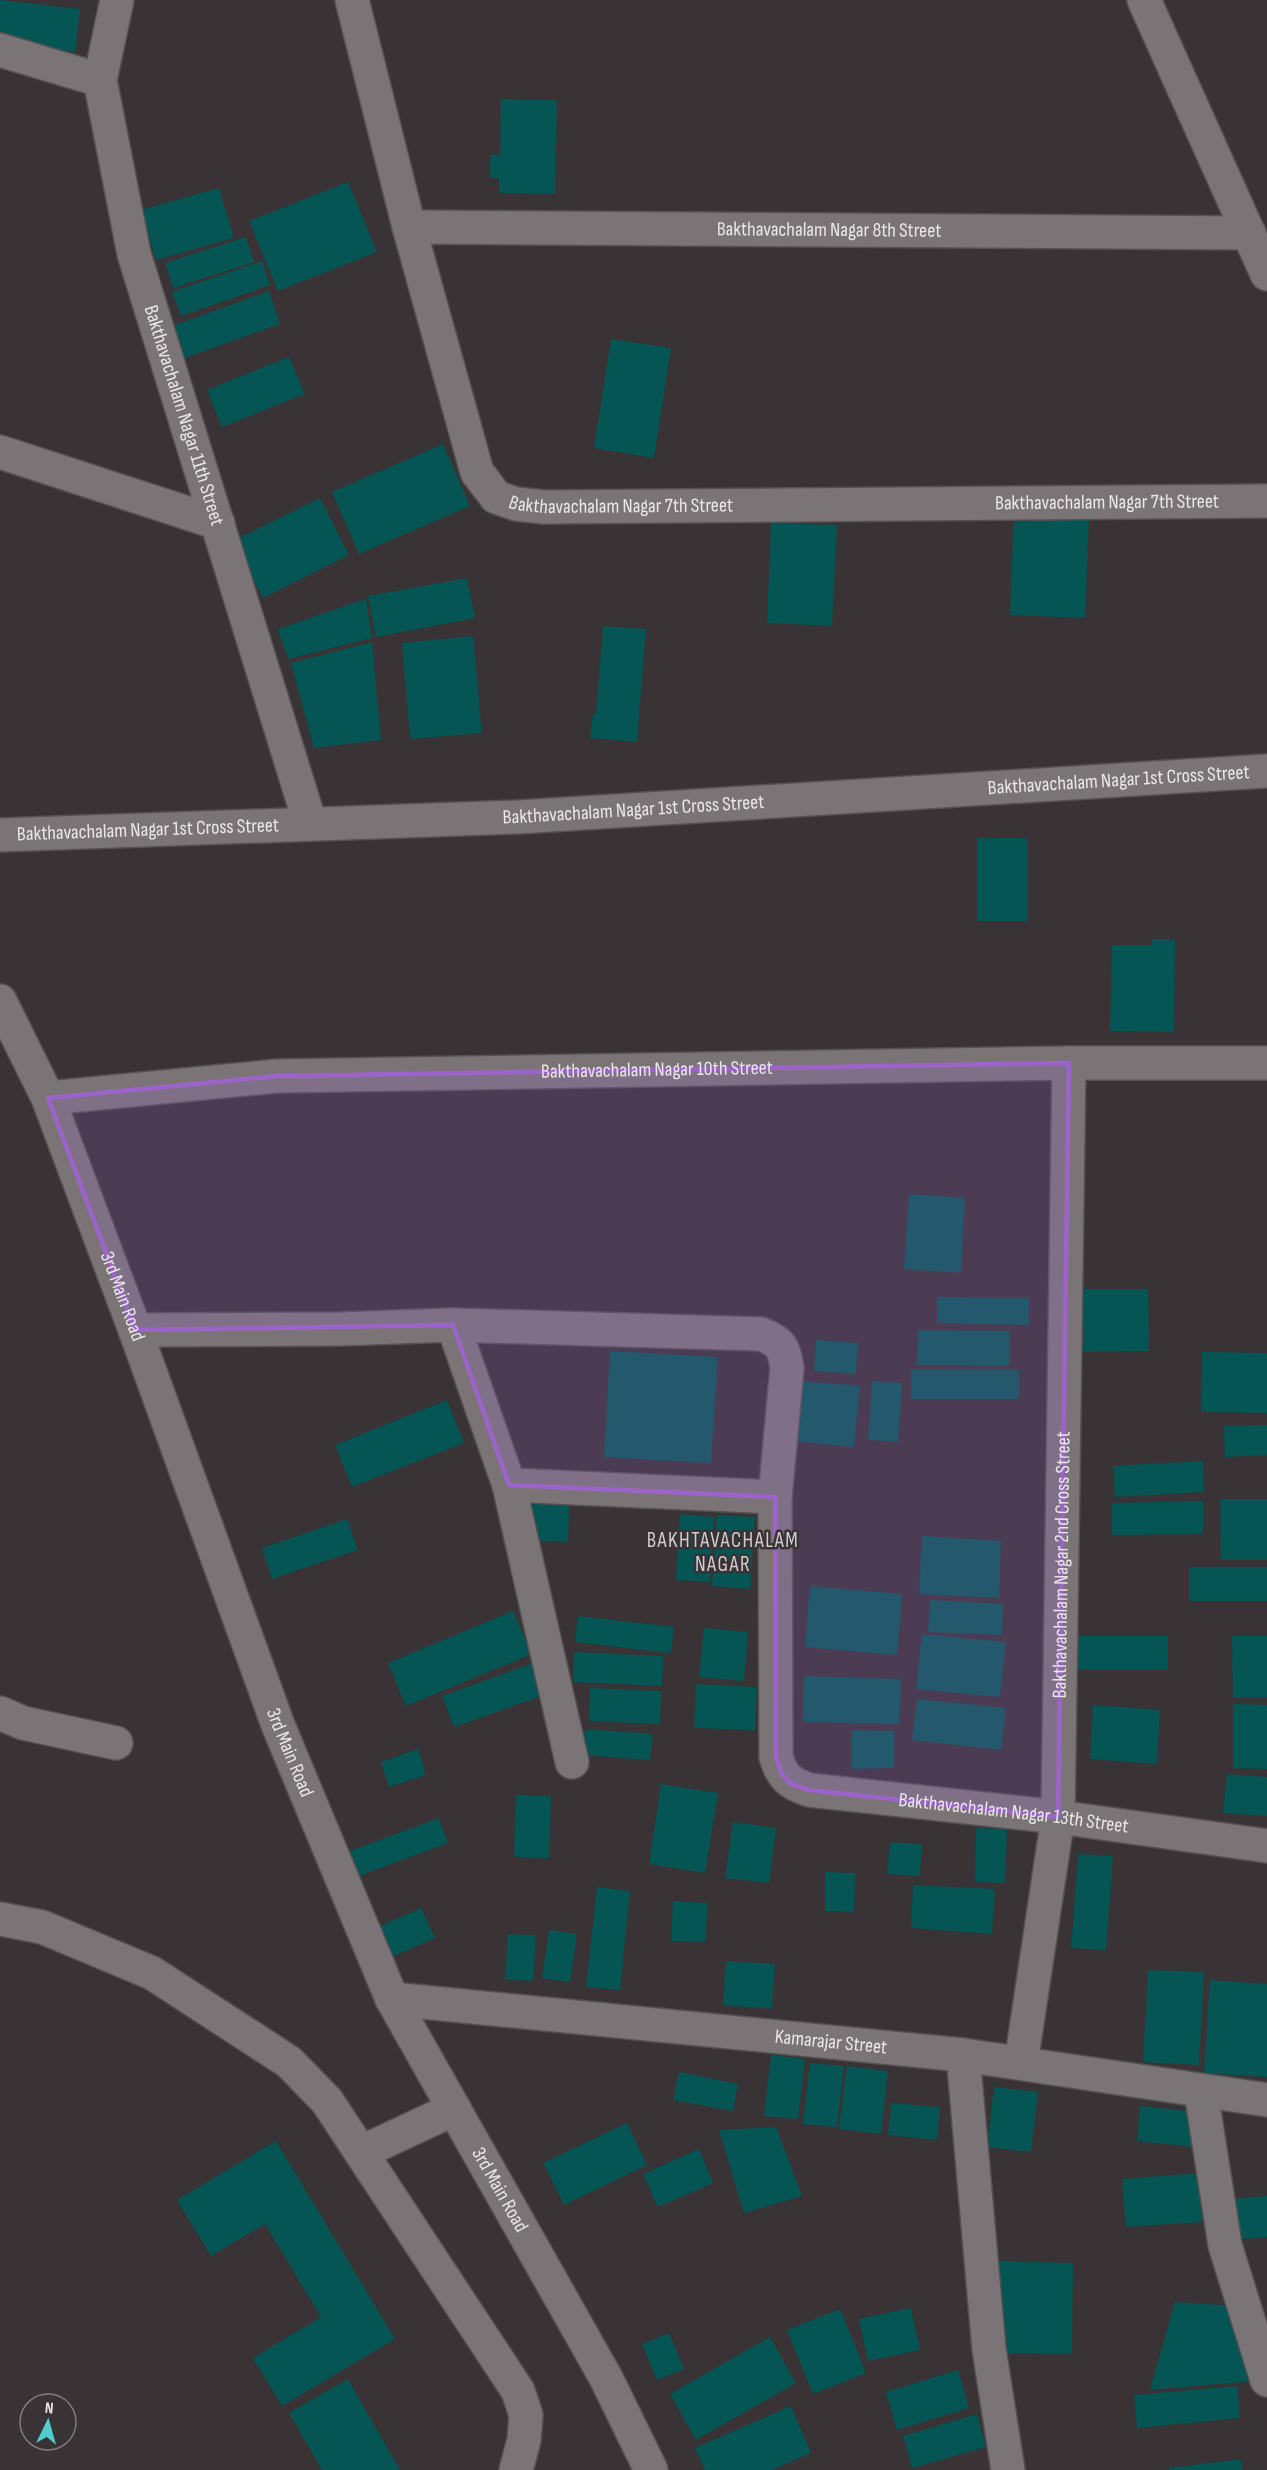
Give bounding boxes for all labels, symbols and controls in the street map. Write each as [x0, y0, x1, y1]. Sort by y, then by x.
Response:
street label: Bakthavachalam Nagar 8th Street [717, 217, 941, 243]
street label: Bakthavachalam Nagar 11th Street [139, 302, 229, 529]
street label: Bakthavachalam Nagar 7th Street [995, 489, 1219, 515]
street label: Bakthavachalam Nagar 7th Street [506, 490, 733, 519]
street label: Bakthavachalam Nagar 1st Cross Street [987, 760, 1250, 800]
street label: Bakthavachalam Nagar 1st Cross Street [502, 790, 765, 830]
street label: Bakthavachalam Nagar 1st Cross Street [16, 813, 279, 846]
street label: Bakthavachalam Nagar 10th Street [541, 1056, 773, 1084]
street label: 3rd Main Road [95, 1248, 150, 1344]
street label: Bakthavachalam Nagar 2nd Cross Street [1048, 1431, 1076, 1698]
district label: BAKHTAVACHALAM NAGAR [647, 1528, 799, 1577]
street label: 3rd Main Road [261, 1705, 319, 1801]
street label: Bakthavachalam Nagar 13th Street [897, 1788, 1130, 1839]
street label: Kamarajar Street [774, 2025, 888, 2059]
street label: 3rd Main Road [466, 2143, 533, 2237]
north arrow [18, 2392, 78, 2452]
text: N [44, 2399, 54, 2418]

